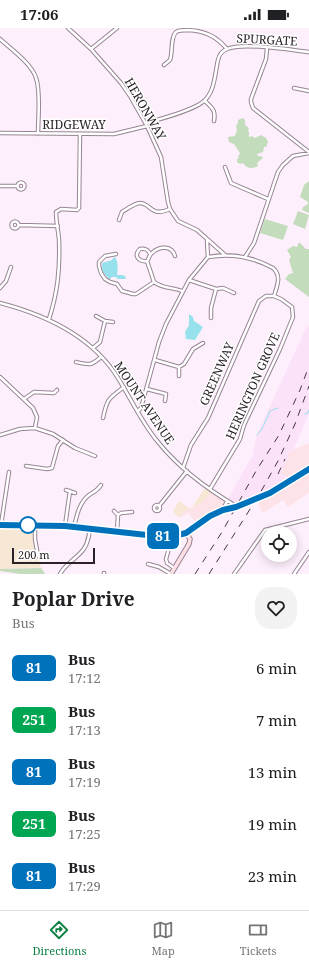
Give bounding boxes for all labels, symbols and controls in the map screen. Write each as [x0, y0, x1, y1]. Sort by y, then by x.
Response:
text: 17:06 [20, 4, 58, 24]
street label: SPURGATE [236, 29, 298, 50]
street label: HERONWAY [121, 74, 170, 144]
street label: RIDGEWAY [42, 116, 106, 133]
street label: HERINGTON GROVE [221, 330, 284, 442]
street label: GREENWAY [195, 339, 238, 408]
street label: MOUNT AVENUE [110, 358, 179, 448]
unlabelled marker [19, 516, 37, 534]
line badge: 81 [145, 523, 181, 549]
text: 81 [155, 526, 171, 545]
map controls [261, 526, 297, 562]
button: locate [261, 526, 297, 562]
scale bar [12, 546, 95, 565]
text: 200 m [18, 547, 50, 562]
text: Poplar Drive [12, 586, 135, 612]
button: heart [255, 587, 297, 629]
text: Bus [12, 614, 35, 632]
text: Bus [68, 649, 95, 669]
text: 81 [26, 658, 42, 677]
text: 6 min [256, 658, 297, 678]
text: 17:12 [68, 669, 101, 687]
text: Bus [68, 701, 95, 721]
text: 251 [22, 710, 46, 729]
text: 7 min [256, 710, 297, 730]
text: 17:13 [68, 721, 101, 739]
text: Bus [68, 753, 95, 773]
text: 81 [26, 762, 42, 781]
text: 13 min [248, 762, 297, 782]
text: 17:19 [68, 773, 101, 791]
text: Bus [68, 805, 95, 825]
text: 251 [22, 814, 46, 833]
text: 19 min [248, 814, 297, 834]
text: 17:25 [68, 825, 101, 843]
text: Bus [68, 857, 95, 877]
text: 81 [26, 866, 42, 885]
text: 23 min [248, 866, 297, 886]
text: 17:29 [68, 877, 101, 895]
tab: Directions [33, 919, 86, 958]
tab: Map [151, 919, 175, 958]
tab: Tickets [240, 919, 276, 958]

